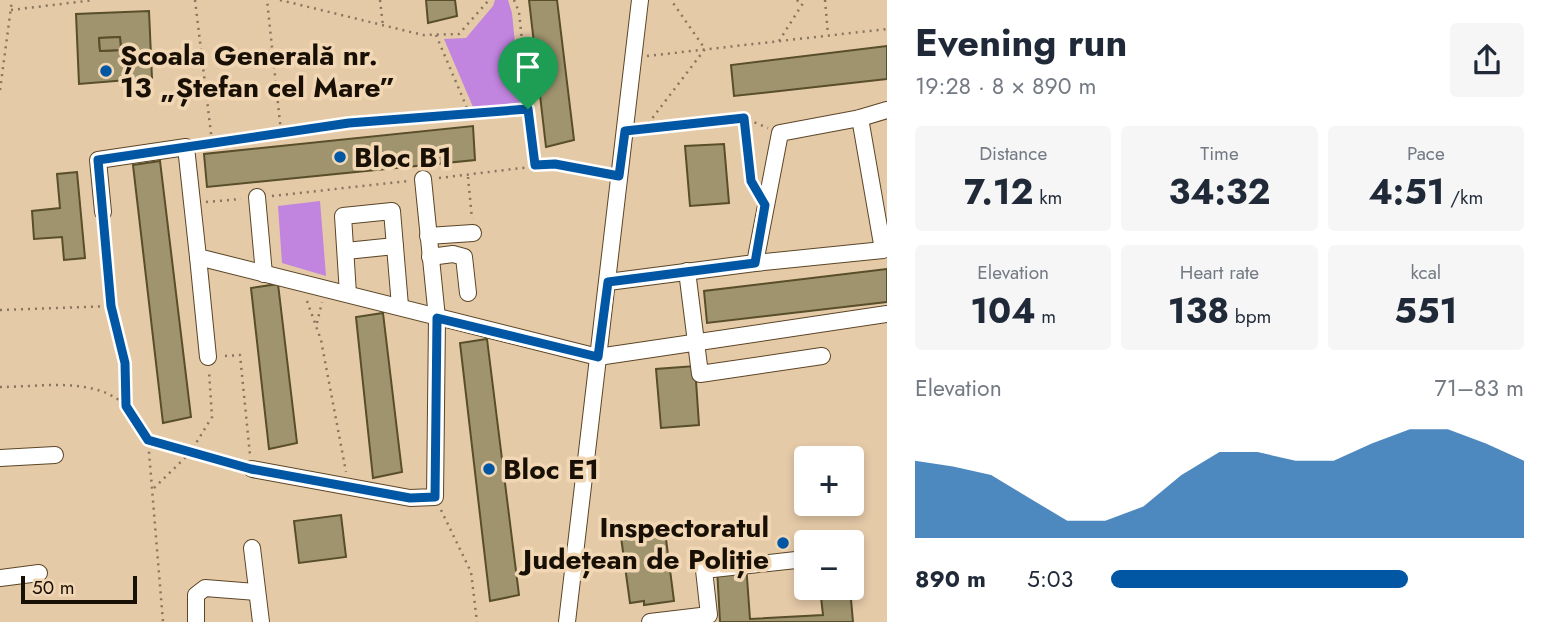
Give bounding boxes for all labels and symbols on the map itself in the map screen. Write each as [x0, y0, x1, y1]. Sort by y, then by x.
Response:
place label: Școala Generală nr. 13 „Ștefan cel Mare” [120, 35, 395, 108]
pin [498, 37, 558, 109]
marker: Școala Generală nr. 13 „Ștefan cel Mare” [98, 63, 114, 79]
place label: Bloc B1 [354, 137, 452, 178]
marker: Bloc B1 [332, 149, 348, 165]
place label: Bloc E1 [503, 449, 599, 490]
marker: Bloc E1 [481, 461, 497, 477]
place label: Inspectoratul Județean de Poliție [518, 507, 769, 580]
marker: Inspectoratul Județean de Poliție [775, 535, 791, 551]
scale bar [21, 573, 136, 605]

